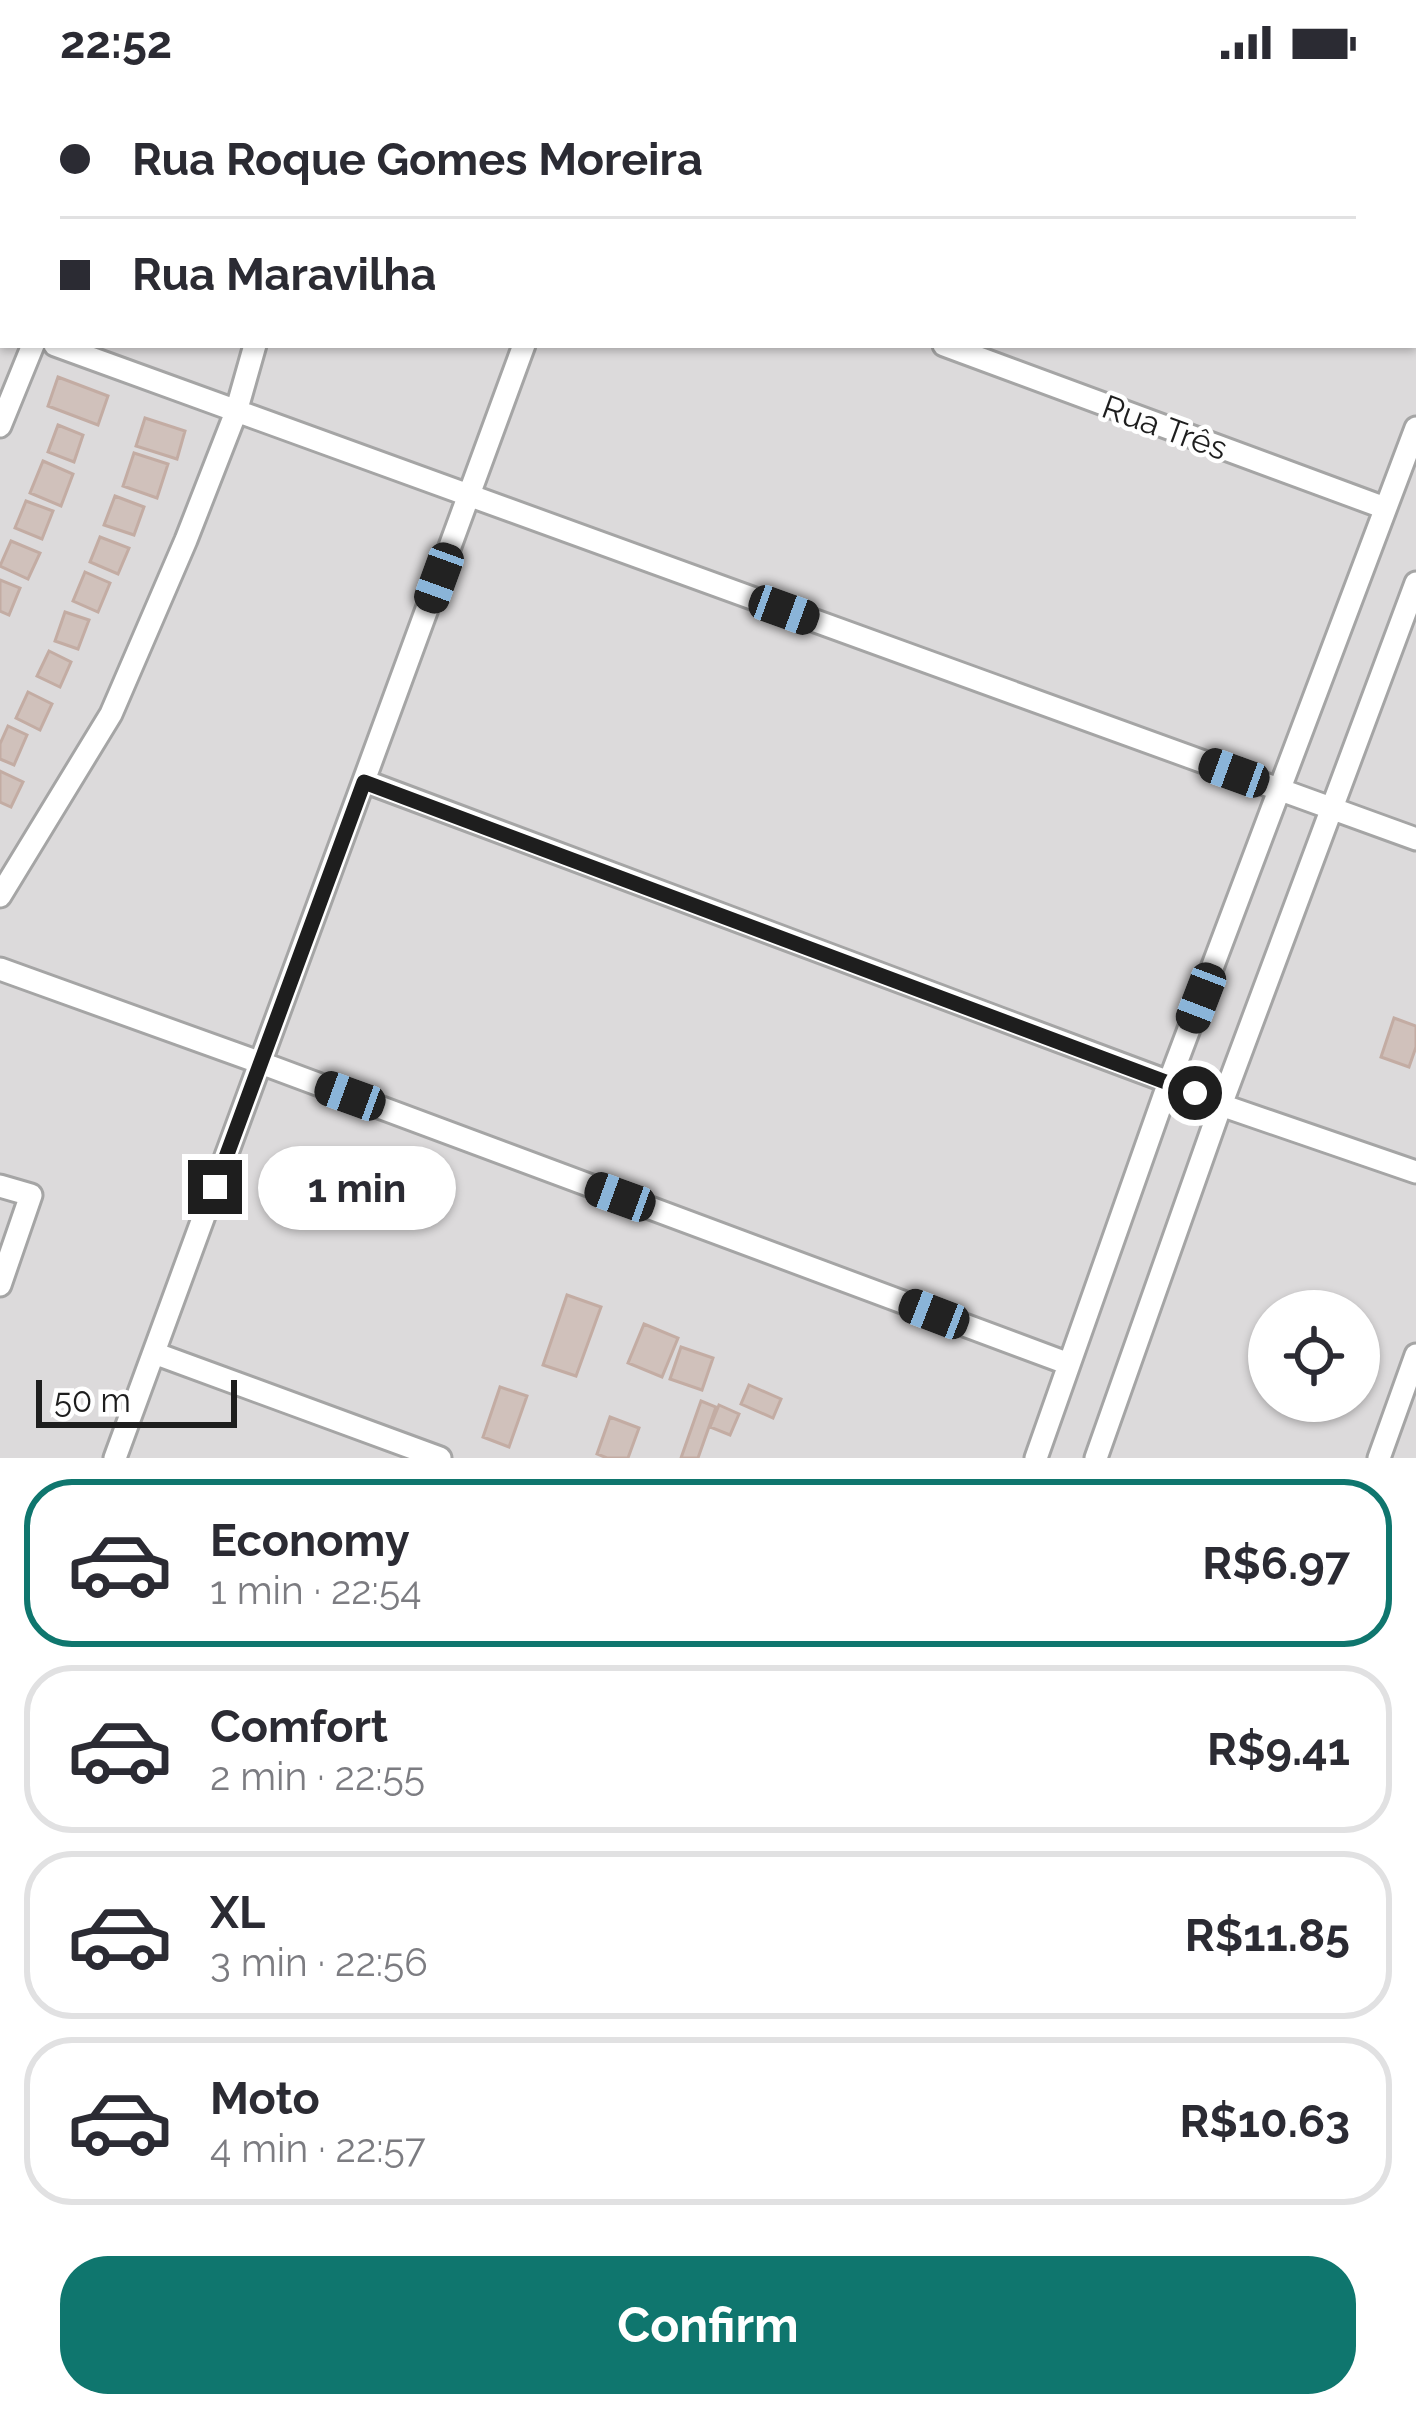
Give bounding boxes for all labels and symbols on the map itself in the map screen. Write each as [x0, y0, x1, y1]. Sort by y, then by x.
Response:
street label: Rua Três [1097, 387, 1233, 468]
car [410, 538, 468, 618]
car [744, 581, 824, 639]
car [1194, 744, 1274, 802]
car [1171, 958, 1231, 1038]
route start [1168, 1066, 1222, 1120]
car [310, 1067, 390, 1125]
callout: 1 min [257, 1145, 455, 1229]
route end [188, 1160, 242, 1214]
car [580, 1168, 660, 1226]
car [894, 1284, 974, 1344]
scale bar [36, 1374, 237, 1427]

